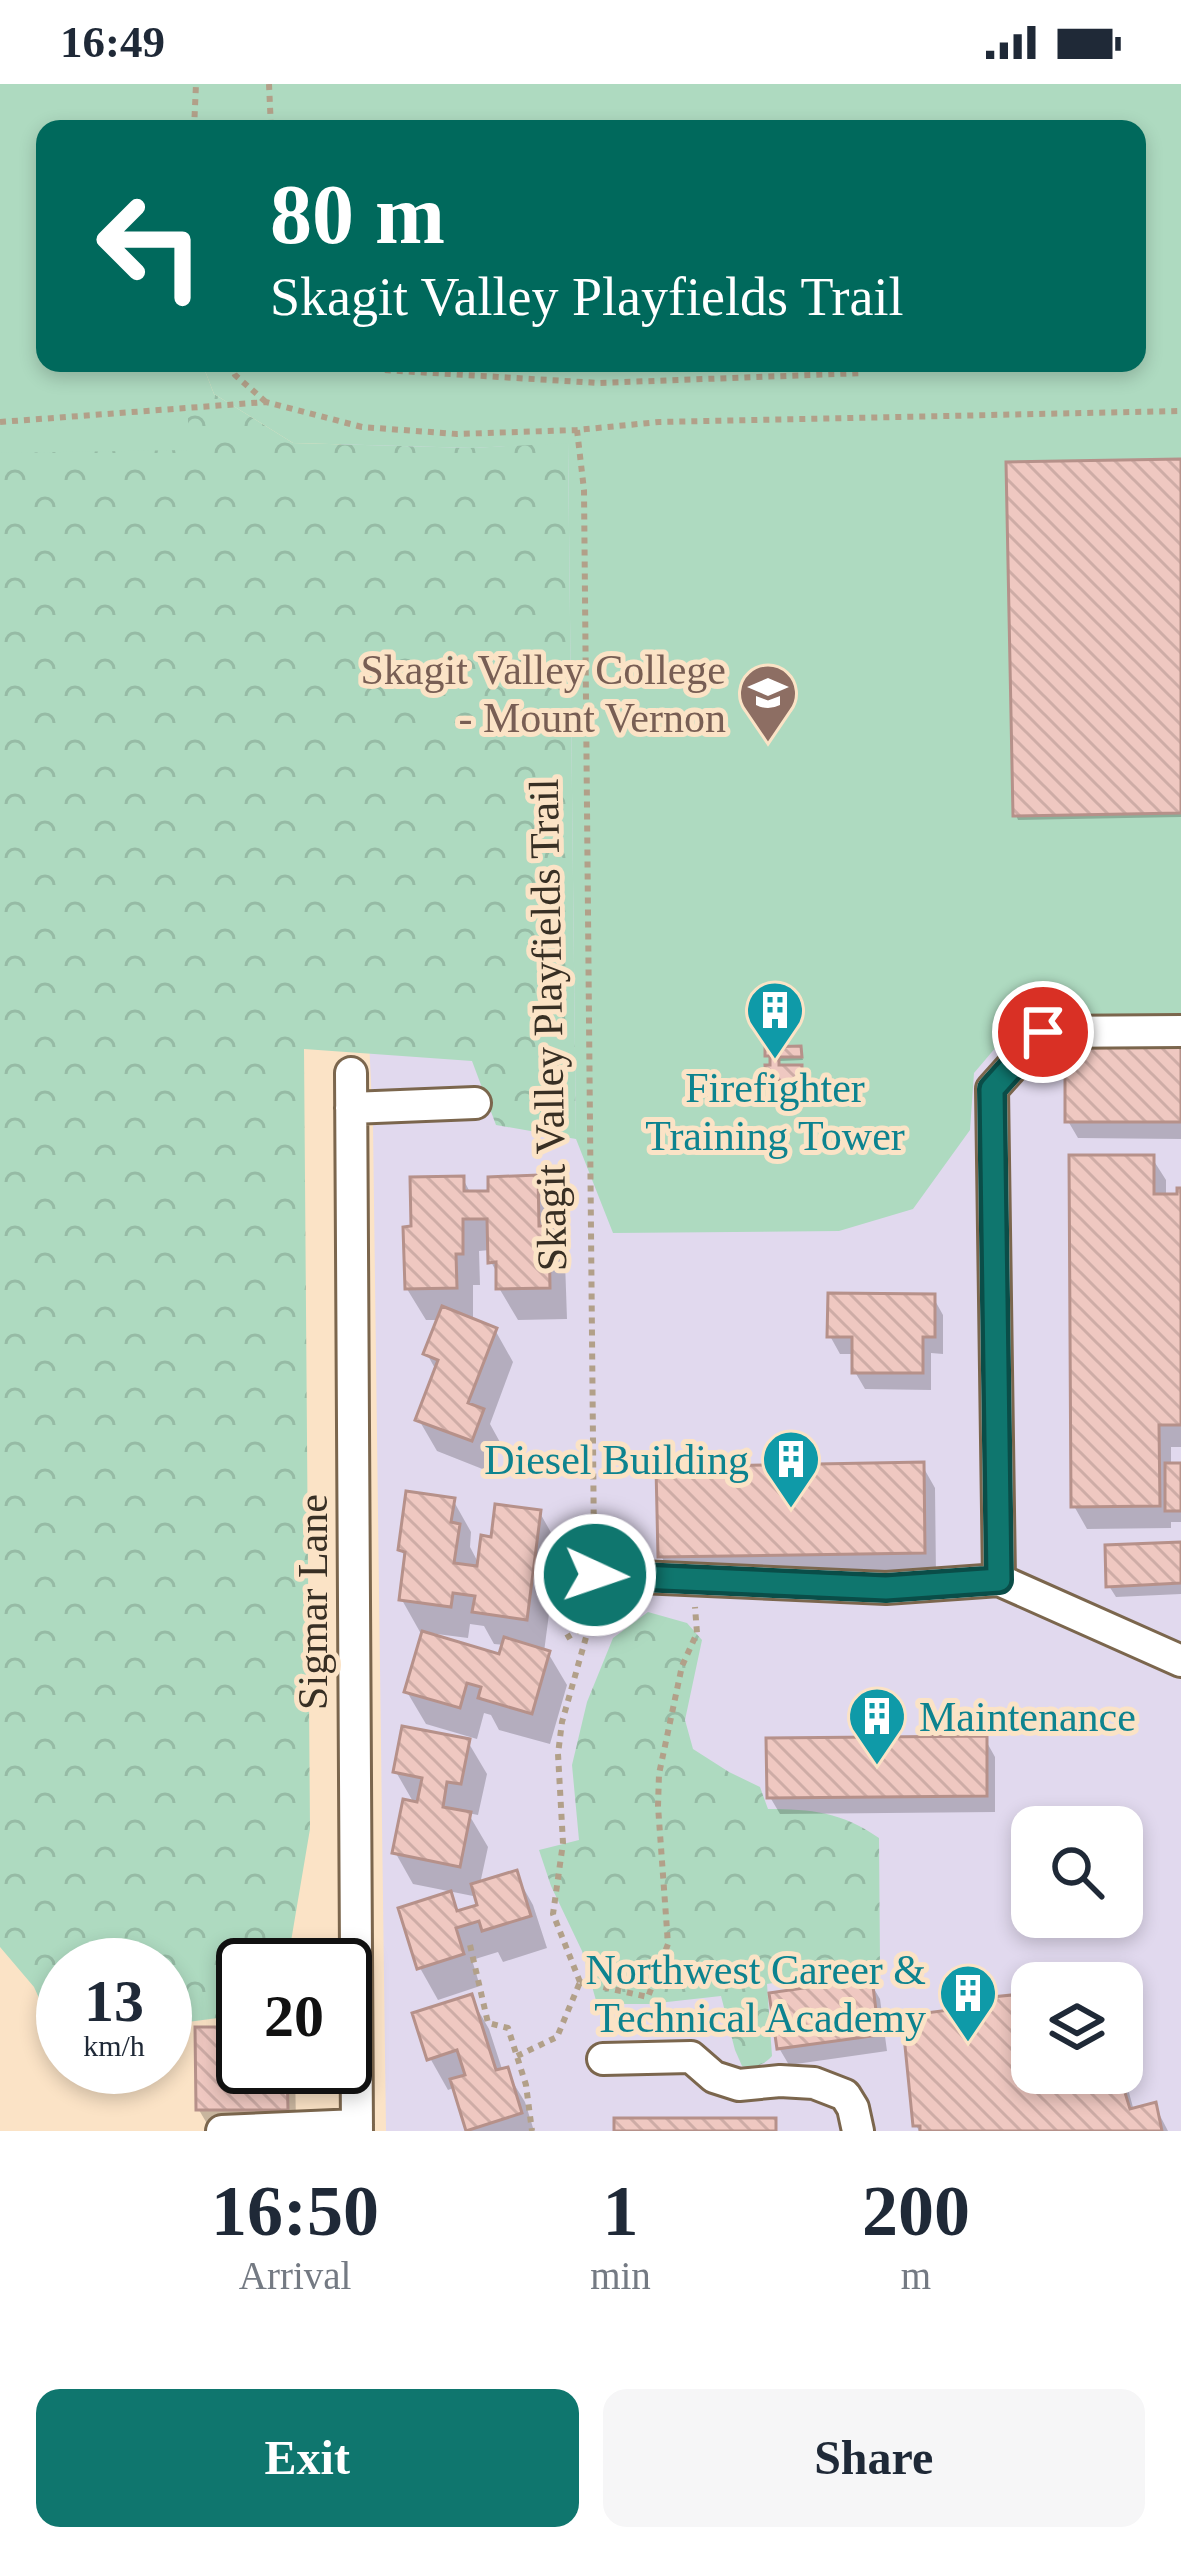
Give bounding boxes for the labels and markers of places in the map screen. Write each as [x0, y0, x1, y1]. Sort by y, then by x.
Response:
place label: Skagit Valley College - Mount Vernon [360, 647, 726, 741]
school or university icon: Skagit Valley College - Mount Vernon [737, 662, 799, 744]
building icon: Firefighter Training Tower [744, 979, 806, 1061]
pin [992, 981, 1094, 1083]
place label: Firefighter Training Tower [645, 1065, 905, 1159]
building icon: Diesel Building [760, 1428, 822, 1510]
place label: Diesel Building [484, 1437, 749, 1483]
building icon: Maintenance [846, 1685, 908, 1767]
place label: Maintenance [919, 1694, 1136, 1740]
place label: Northwest Career & Technical Academy [585, 1947, 926, 2041]
building icon: Northwest Career & Technical Academy [937, 1962, 999, 2044]

